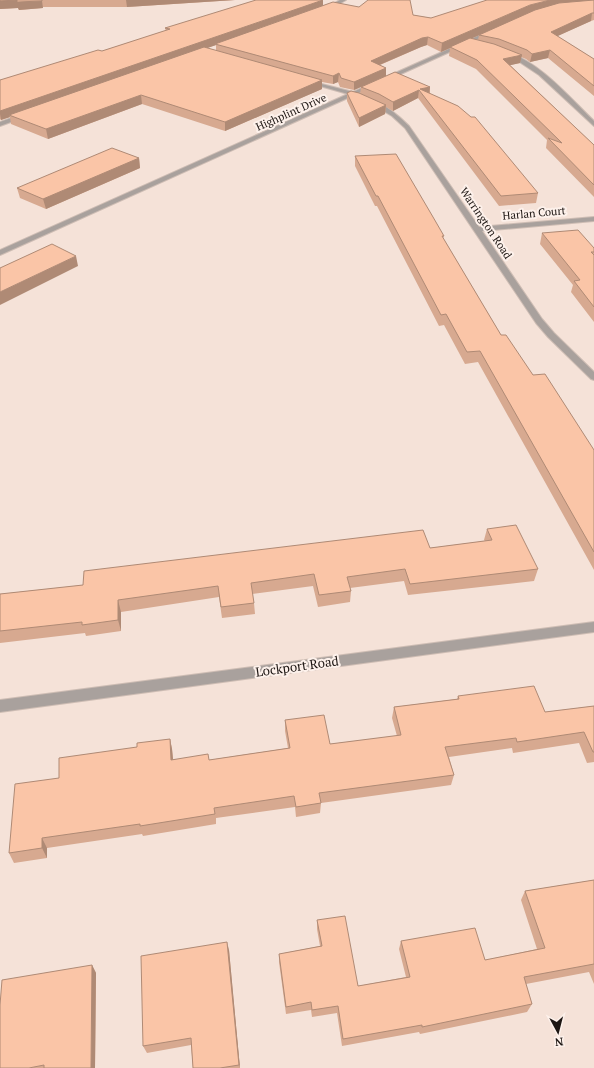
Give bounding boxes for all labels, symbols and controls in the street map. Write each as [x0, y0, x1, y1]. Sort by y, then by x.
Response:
street label: Highplint Drive [253, 90, 329, 134]
street label: Warrington Road [457, 185, 515, 261]
street label: Harlan Court [502, 203, 566, 223]
street label: Lockport Road [254, 651, 340, 681]
north arrow [538, 1012, 578, 1052]
text: N [554, 1034, 564, 1049]

